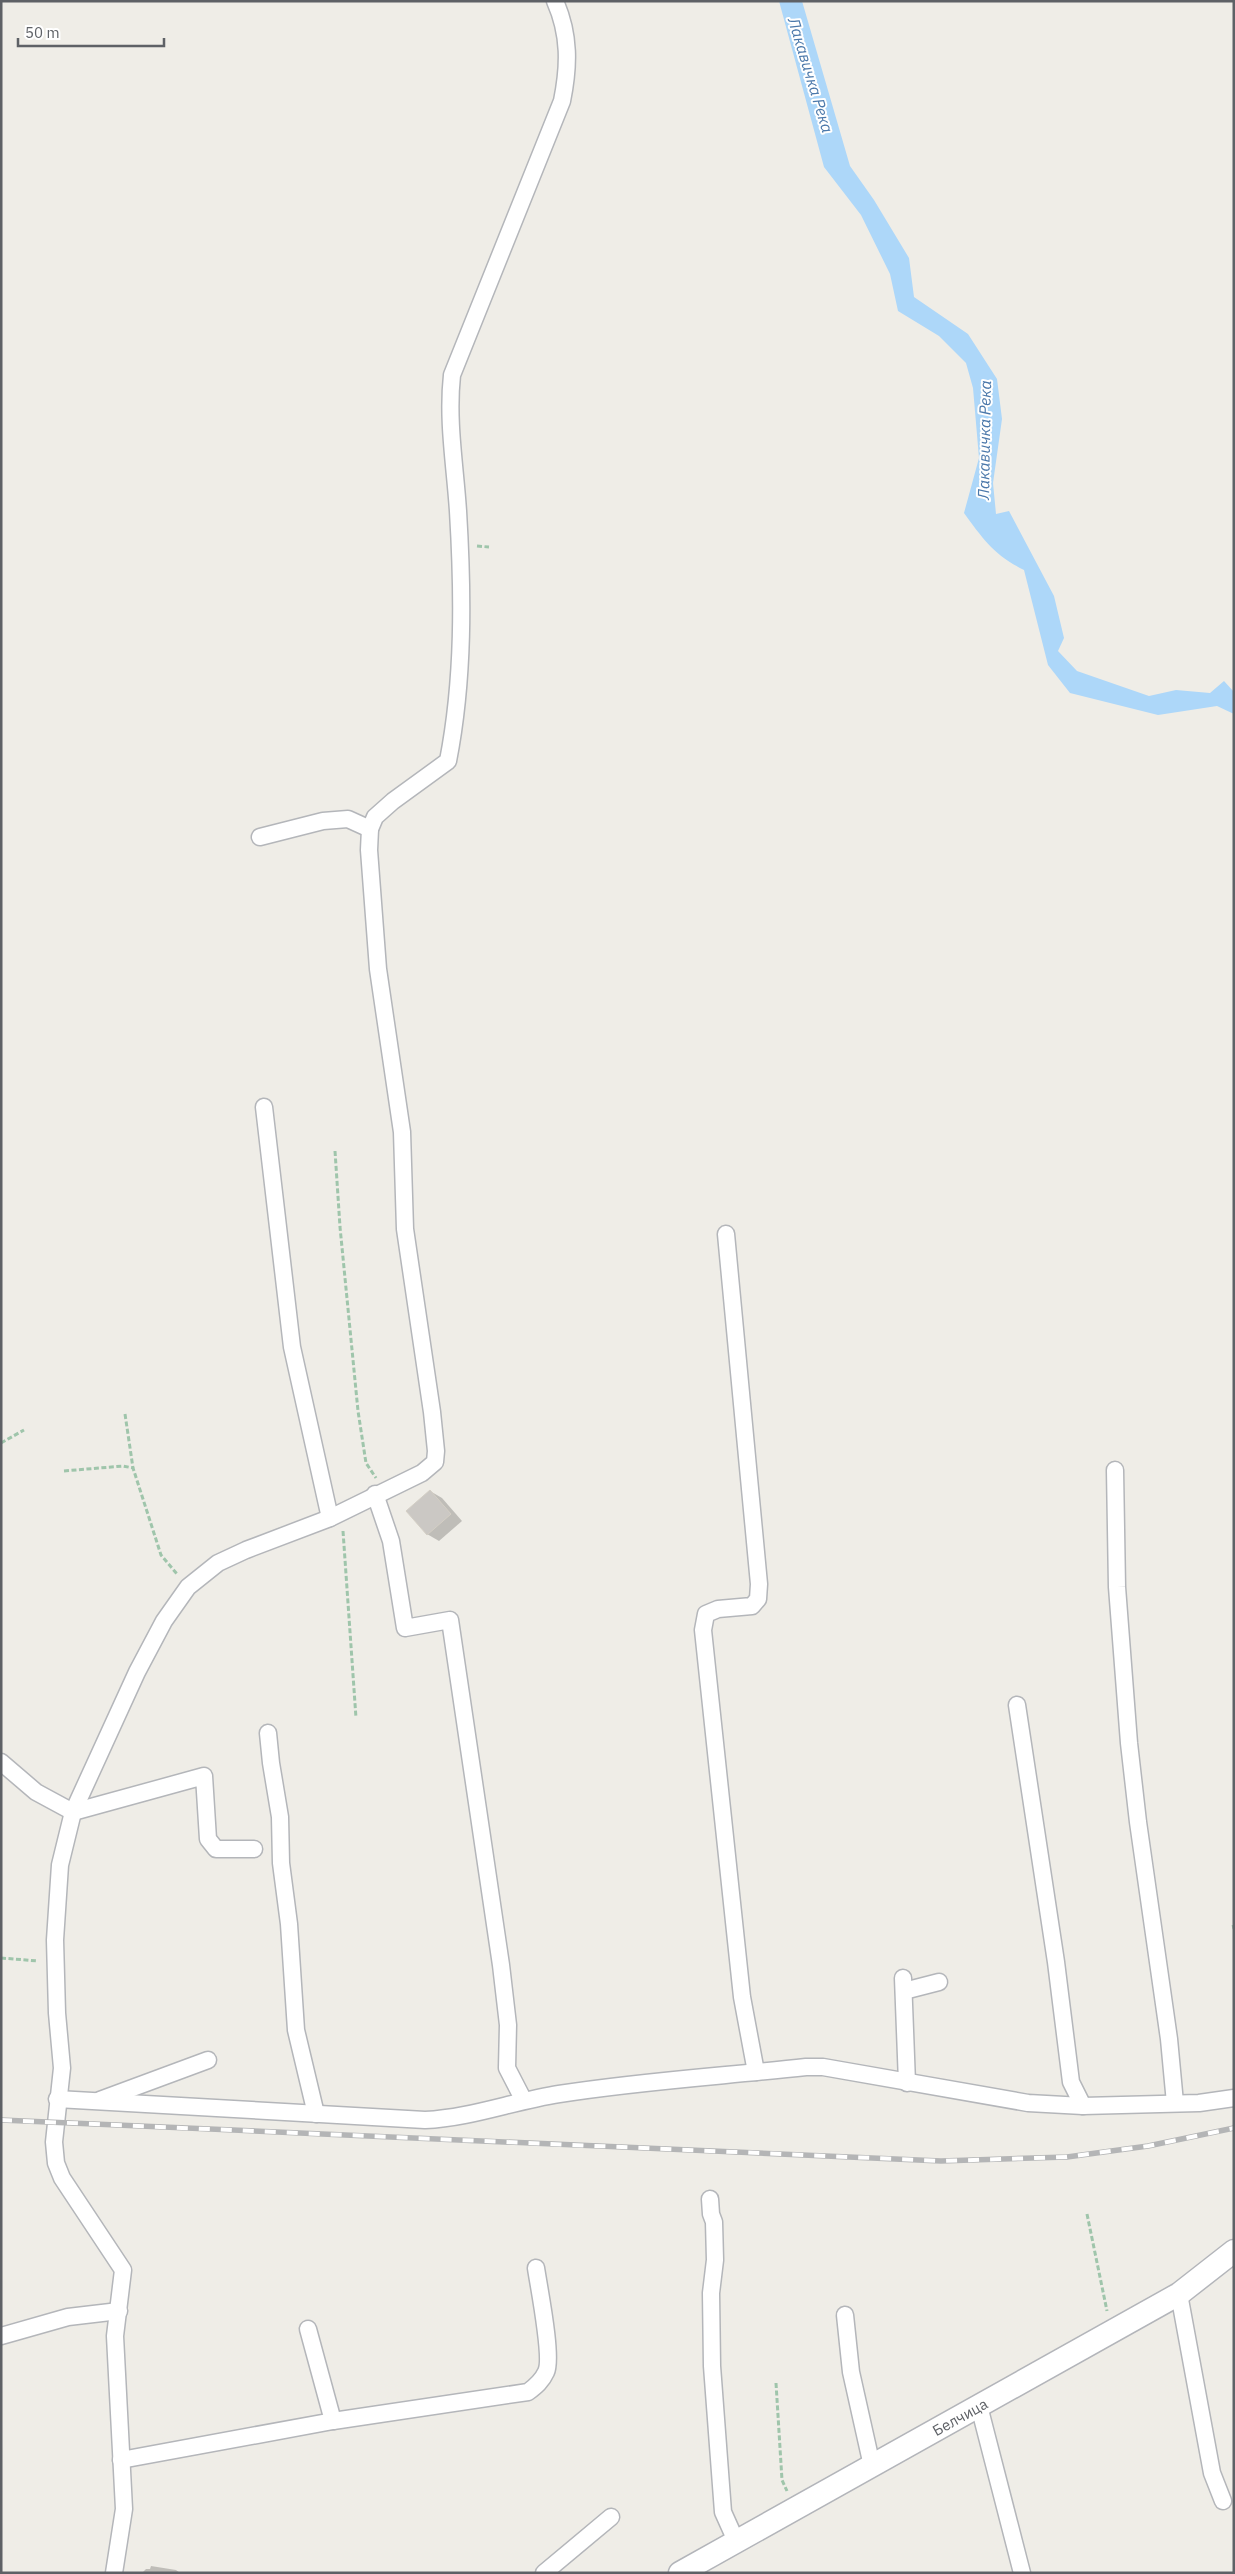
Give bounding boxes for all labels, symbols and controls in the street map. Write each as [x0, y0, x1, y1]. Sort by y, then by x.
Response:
water label: Лакавичка Река [784, 14, 838, 135]
scale bar [18, 15, 164, 47]
text: 50 m [25, 23, 60, 42]
water label: Лакавичка Река [973, 380, 995, 501]
street label: Белчица [929, 2394, 991, 2440]

